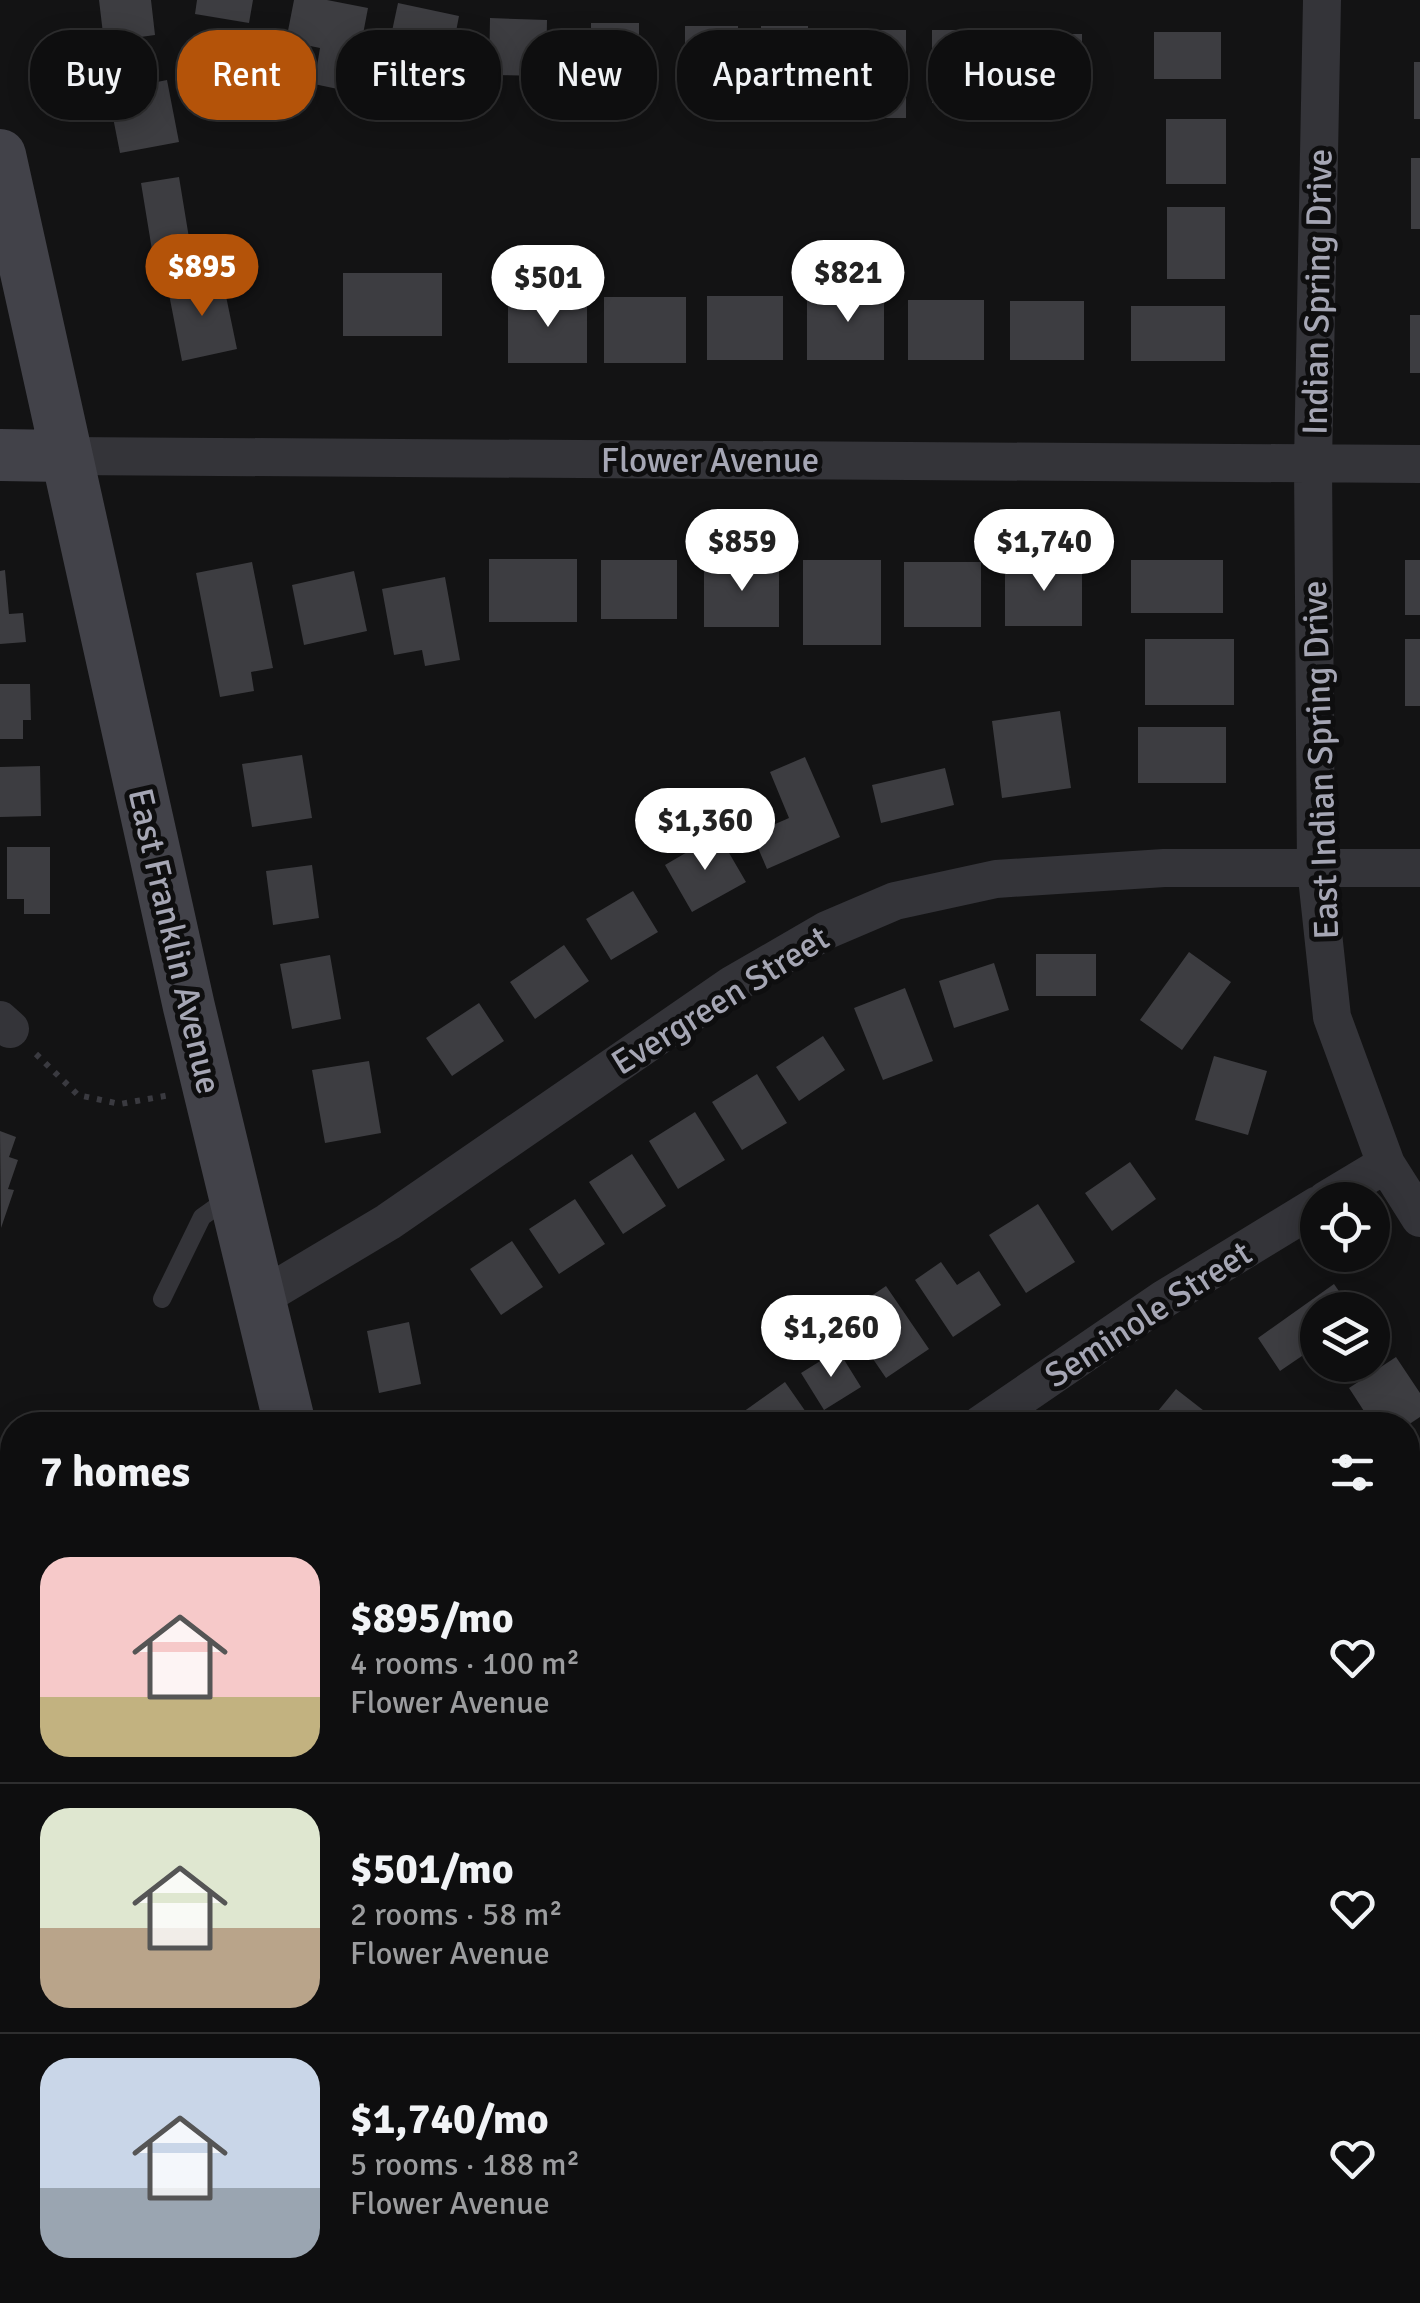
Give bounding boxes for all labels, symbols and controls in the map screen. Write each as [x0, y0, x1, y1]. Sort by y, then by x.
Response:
chip: Buy [30, 30, 157, 120]
chip: Rent [177, 30, 316, 120]
chip: Filters [336, 30, 501, 120]
chip: New [521, 30, 657, 120]
chip: Apartment [677, 30, 908, 120]
chip: House [928, 30, 1091, 120]
street label: Indian Spring Drive [1294, 148, 1341, 436]
pin: $895 [143, 234, 261, 319]
pin: $821 [789, 240, 907, 325]
pin: $501 [489, 245, 607, 330]
text: $895 [167, 247, 237, 286]
text: $821 [813, 253, 883, 292]
text: $501 [513, 258, 583, 297]
street label: Flower Avenue [601, 439, 819, 482]
pin: $859 [683, 509, 801, 594]
pin: $1,740 [963, 509, 1125, 594]
text: $859 [707, 522, 777, 561]
text: $1,740 [996, 522, 1092, 561]
street label: East Indian Spring Drive [1293, 580, 1348, 940]
street label: East Franklin Avenue [118, 784, 231, 1098]
pin: $1,360 [624, 788, 786, 873]
text: $1,360 [657, 801, 753, 840]
street label: Evergreen Street [603, 916, 837, 1085]
map controls [1300, 1182, 1390, 1382]
button: locate [1300, 1182, 1390, 1272]
street label: Seminole Street [1037, 1232, 1260, 1397]
button: layers [1300, 1292, 1390, 1382]
pin: $1,260 [750, 1295, 912, 1380]
text: $1,260 [783, 1308, 879, 1347]
icon: filters [1325, 1445, 1380, 1500]
text: 7 homes [40, 1447, 190, 1498]
text: $895/mo [350, 1593, 514, 1644]
icon: home [120, 1597, 240, 1717]
icon: heart [1325, 1630, 1380, 1685]
text: 4 rooms · 100 m² [350, 1644, 580, 1683]
text: Flower Avenue [350, 1683, 550, 1722]
text: $501/mo [350, 1844, 514, 1895]
icon: home [120, 1848, 240, 1968]
icon: heart [1325, 1881, 1380, 1936]
text: 2 rooms · 58 m² [350, 1895, 563, 1934]
text: Flower Avenue [350, 1934, 550, 1973]
text: $1,740/mo [350, 2094, 549, 2145]
icon: home [120, 2098, 240, 2218]
icon: heart [1325, 2131, 1380, 2186]
text: 5 rooms · 188 m² [350, 2145, 580, 2184]
text: Flower Avenue [350, 2184, 550, 2223]

